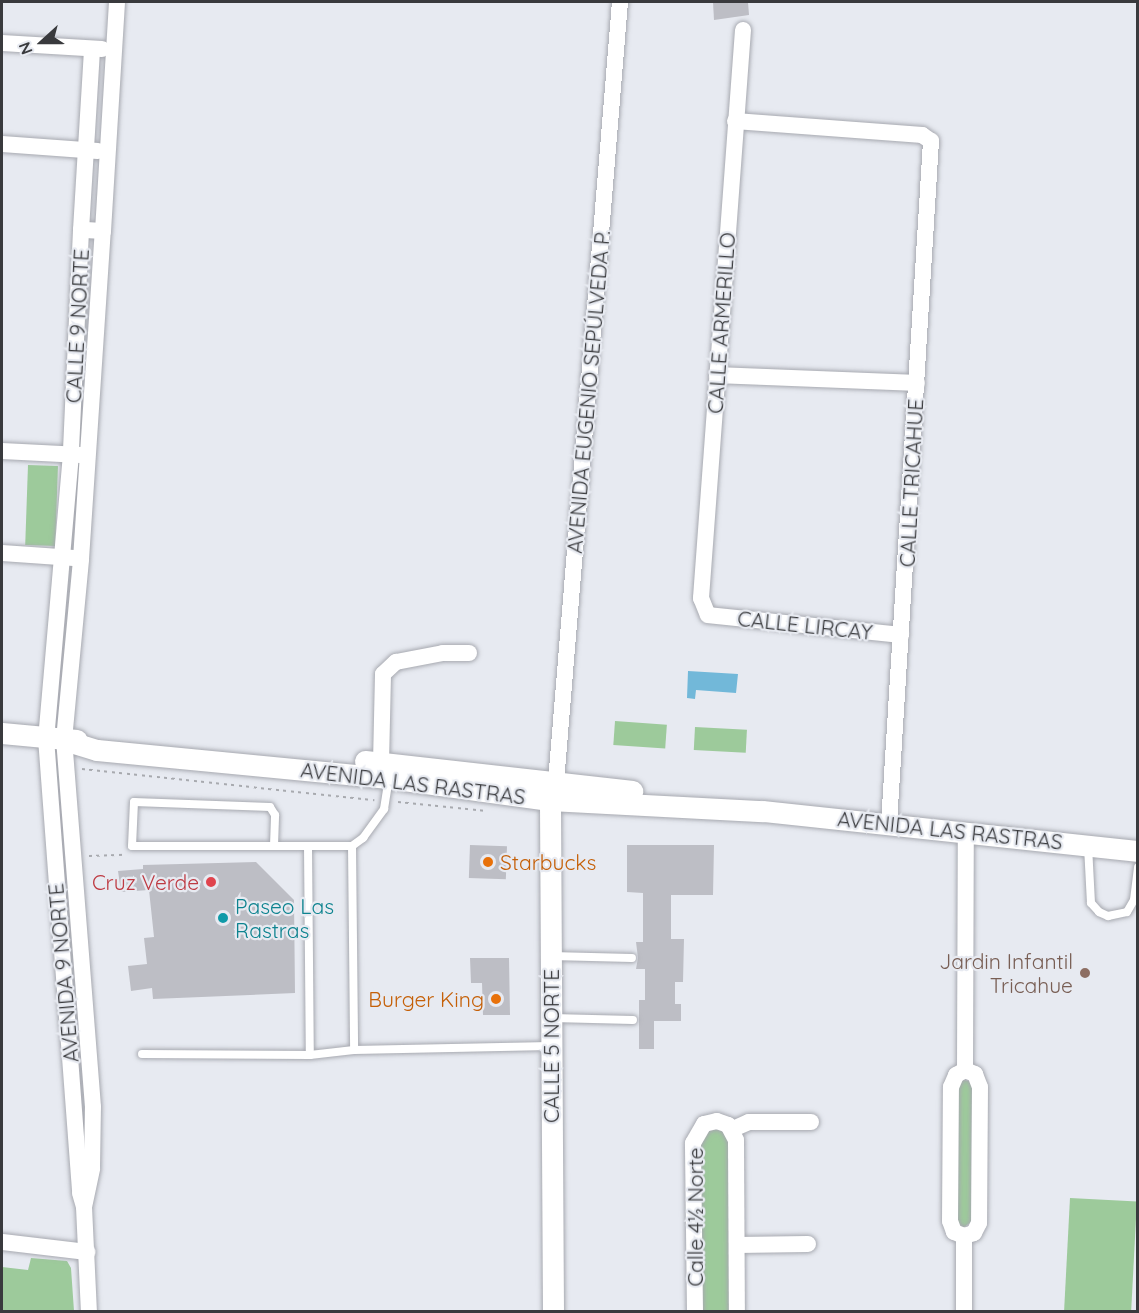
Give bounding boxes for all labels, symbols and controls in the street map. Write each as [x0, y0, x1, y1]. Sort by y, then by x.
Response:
north arrow [12, 12, 72, 72]
text: N [14, 39, 37, 58]
street label: AVENIDA EUGENIO SEPÚLVEDA P. [561, 230, 615, 554]
street label: CALLE ARMERILLO [702, 231, 740, 415]
street label: CALLE 9 NORTE [60, 248, 94, 404]
street label: CALLE TRICAHUE [894, 398, 928, 568]
street label: CALLE LIRCAY [736, 605, 874, 645]
street label: AVENIDA LAS RASTRAS [299, 757, 527, 809]
street label: AVENIDA LAS RASTRAS [836, 806, 1064, 854]
place label: Starbucks [500, 849, 596, 875]
marker: Starbucks [481, 855, 495, 869]
place label: Cruz Verde [92, 869, 199, 895]
marker: Cruz Verde [204, 875, 218, 889]
street label: AVENIDA 9 NORTE [43, 882, 83, 1064]
place label: Paseo Las Rastras [235, 893, 334, 943]
marker: Paseo Las Rastras [216, 911, 230, 925]
place label: Jardin Infantil Tricahue [939, 948, 1073, 998]
marker: Jardin Infantil Tricahue [1078, 966, 1092, 980]
street label: CALLE 5 NORTE [538, 969, 564, 1123]
place label: Burger King [368, 986, 484, 1012]
marker: Burger King [489, 992, 503, 1006]
street label: Calle 4½ Norte [682, 1147, 708, 1287]

